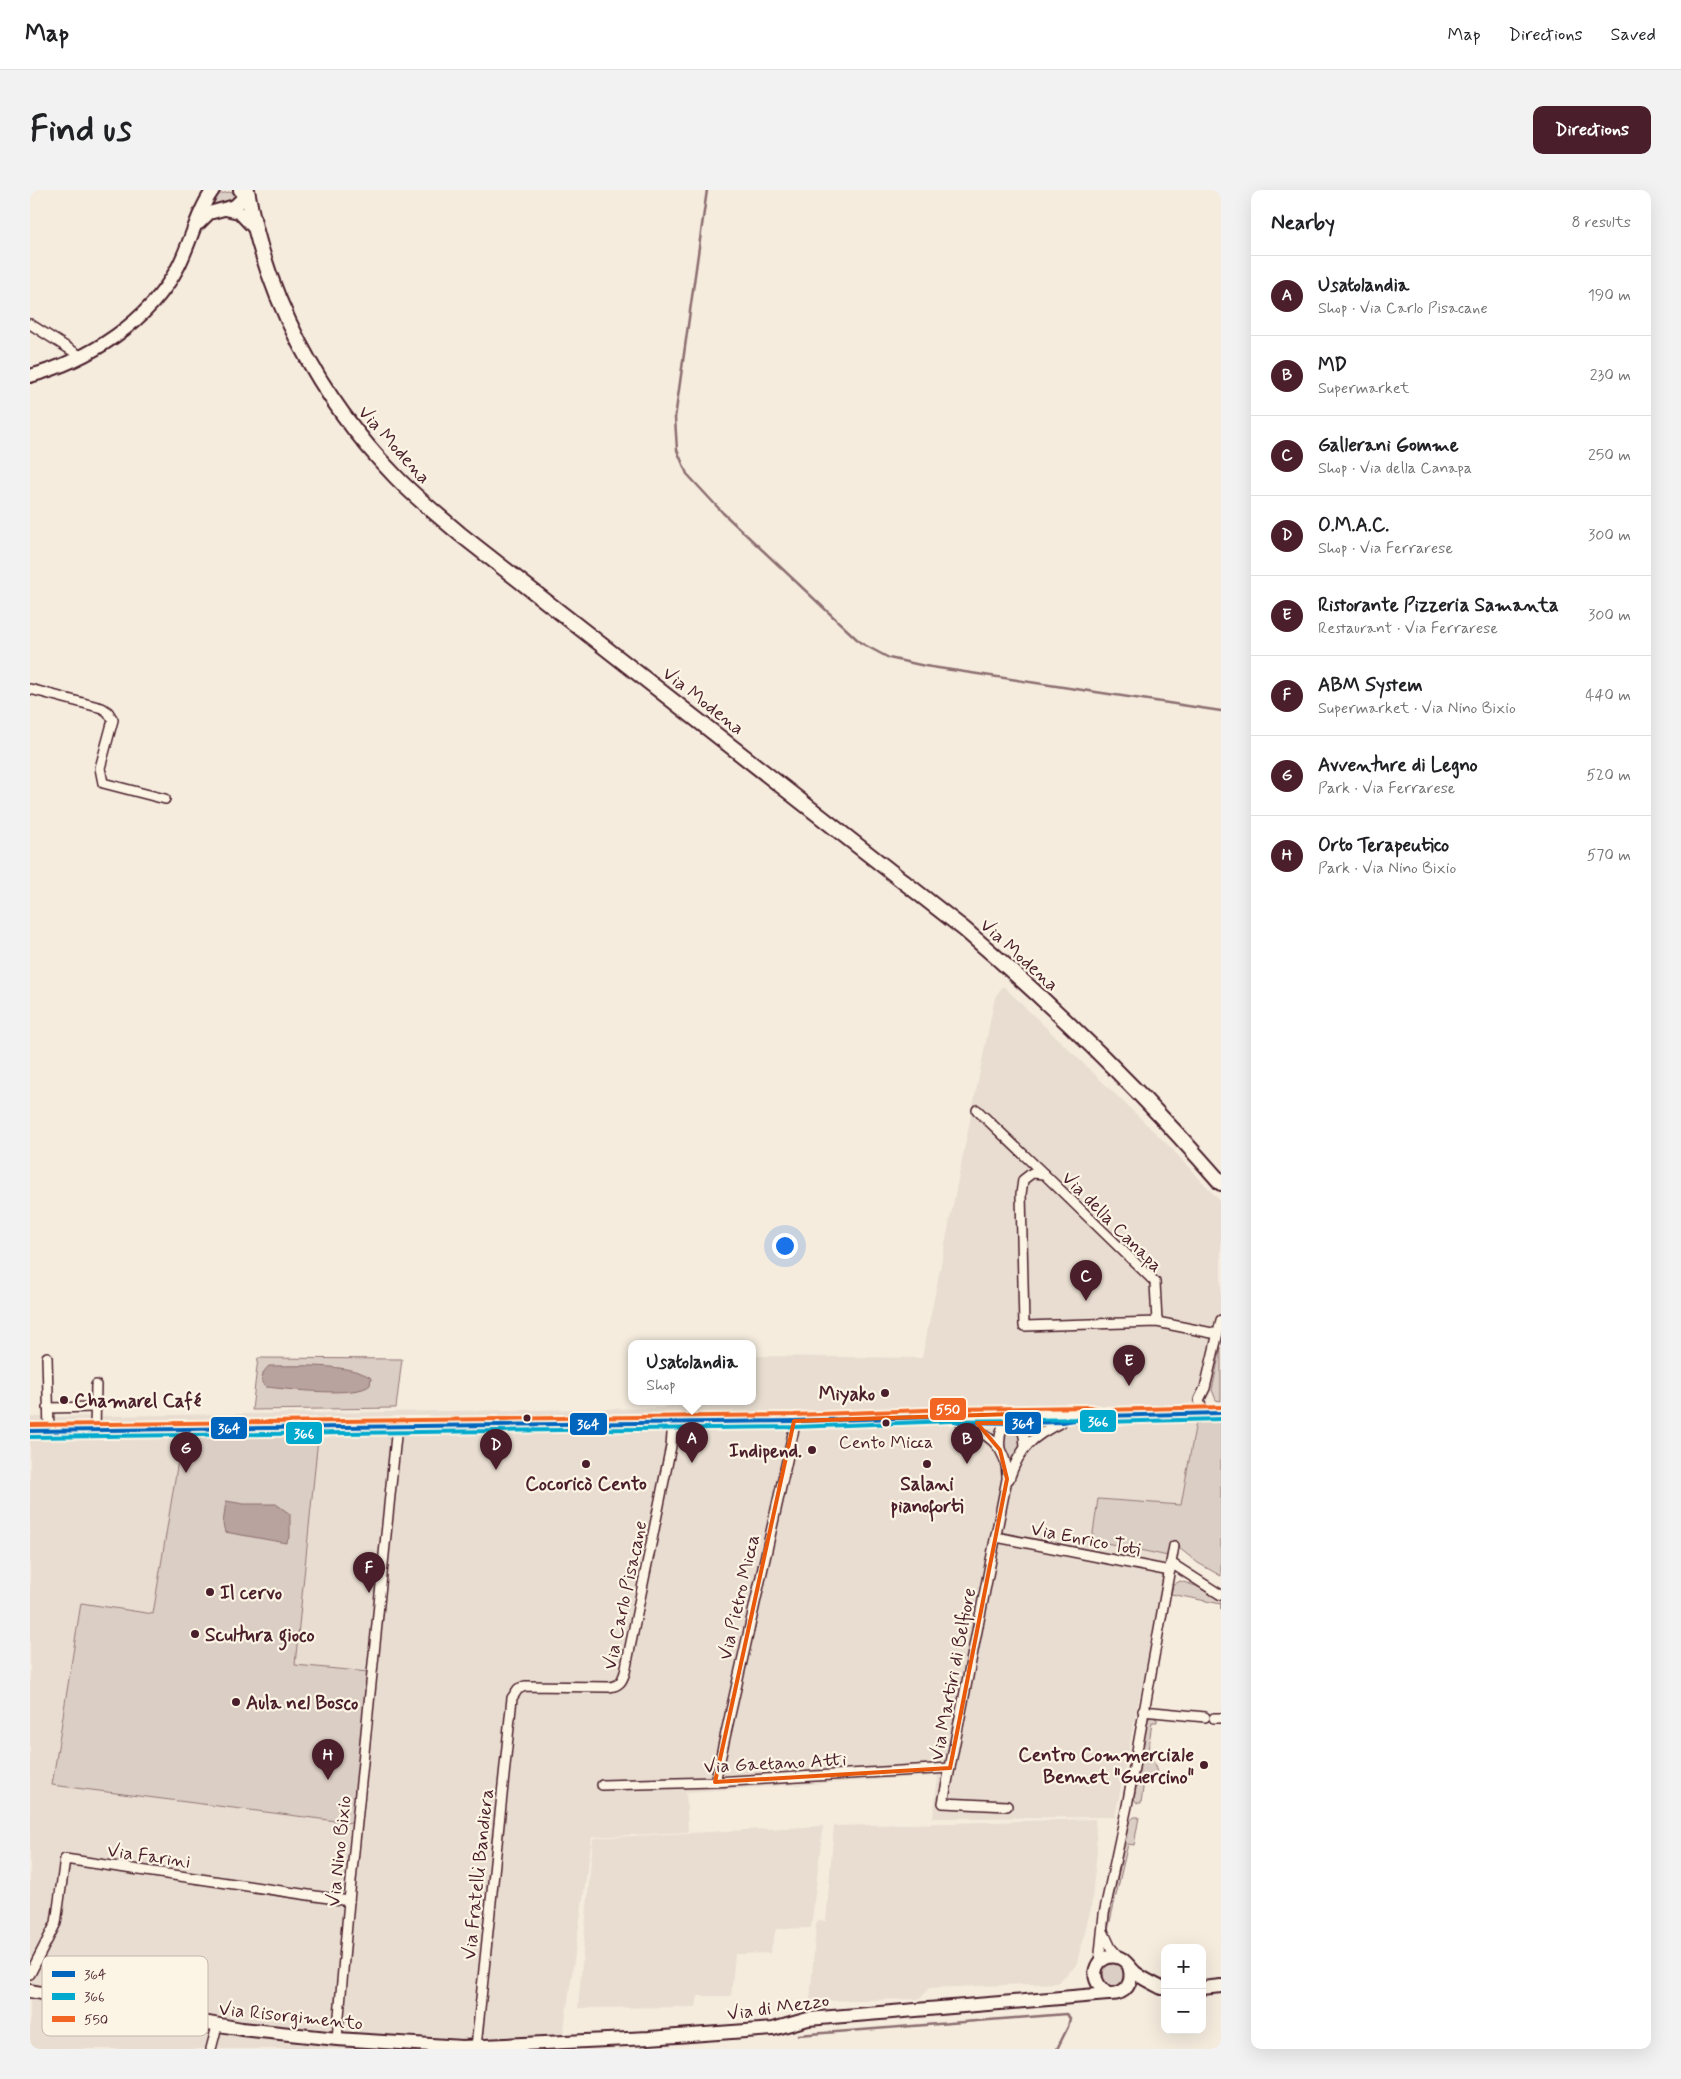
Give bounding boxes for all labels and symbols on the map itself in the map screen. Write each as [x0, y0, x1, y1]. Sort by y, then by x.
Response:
street label: Via Modena [352, 400, 436, 490]
street label: Via Modena [657, 661, 749, 741]
street label: Via Modena [974, 913, 1064, 997]
street label: Via della Canapa [1058, 1166, 1168, 1276]
your location [772, 1233, 798, 1259]
pin: C [1070, 1260, 1102, 1301]
pin: E [1113, 1345, 1145, 1386]
place label: Miyako [819, 1382, 875, 1407]
marker: Miyako [879, 1387, 891, 1399]
place label: Chamarel Café [74, 1389, 202, 1414]
marker: Chamarel Café [58, 1394, 70, 1406]
line badge: 550 [929, 1397, 967, 1421]
text: 550 [936, 1401, 960, 1419]
line badge: 366 [1079, 1409, 1117, 1433]
line badge: 364 [1004, 1411, 1042, 1435]
line badge: 364 [569, 1412, 608, 1436]
unlabelled marker [522, 1413, 532, 1423]
text: 366 [1088, 1413, 1109, 1431]
text: 364 [1012, 1415, 1035, 1433]
line badge: 364 [210, 1416, 248, 1440]
text: 364 [577, 1416, 600, 1434]
marker: Cento Micca [881, 1418, 891, 1428]
text: 364 [218, 1420, 241, 1438]
line badge: 366 [285, 1421, 323, 1445]
pin: A [676, 1422, 708, 1463]
pin: B [951, 1423, 983, 1464]
text: 366 [294, 1425, 315, 1443]
pin: D [480, 1429, 512, 1470]
place label: Cento Micca [839, 1431, 933, 1455]
pin: G [170, 1432, 202, 1473]
place label: Indipend. [729, 1439, 802, 1464]
marker: Indipend. [806, 1444, 818, 1456]
marker: Cocoricò Cento [580, 1458, 592, 1470]
marker: Salani pianoforti [921, 1458, 933, 1470]
place label: Cocoricò Cento [525, 1472, 647, 1497]
place label: Salani pianoforti [891, 1472, 963, 1522]
street label: Via Enrico Toti [1029, 1517, 1143, 1562]
street label: Via Carlo Pisacane [597, 1518, 653, 1672]
street label: Via Pietro Micca [713, 1532, 766, 1663]
pin: F [353, 1552, 385, 1593]
place label: Il cervo [220, 1581, 282, 1606]
marker: Il cervo [204, 1586, 216, 1598]
street label: Via Martiri di Belfiore [924, 1586, 983, 1763]
place label: Scultura gioco [205, 1623, 315, 1651]
marker: Scultura gioco [189, 1628, 201, 1640]
place label: Aula nel Bosco [246, 1691, 358, 1716]
marker: Aula nel Bosco [230, 1696, 242, 1708]
pin: H [312, 1739, 344, 1780]
place label: Centro Commerciale Bennet "Guercino" [1018, 1743, 1194, 1790]
street label: Via Gaetano Atti [703, 1747, 847, 1780]
marker: Centro Commerciale Bennet "Guercino" [1198, 1759, 1210, 1771]
street label: Via Fratelli Bandiera [457, 1787, 500, 1961]
street label: Via Nino Bixio [321, 1794, 358, 1908]
street label: Via Farini [105, 1838, 192, 1875]
legend [42, 1956, 208, 2036]
text: 364 [84, 1966, 106, 1984]
text: 366 [84, 1988, 105, 2006]
street label: Via di Mezzo [726, 1988, 831, 2027]
street label: Via Risorgimento [217, 1996, 364, 2037]
text: 550 [84, 2011, 108, 2029]

